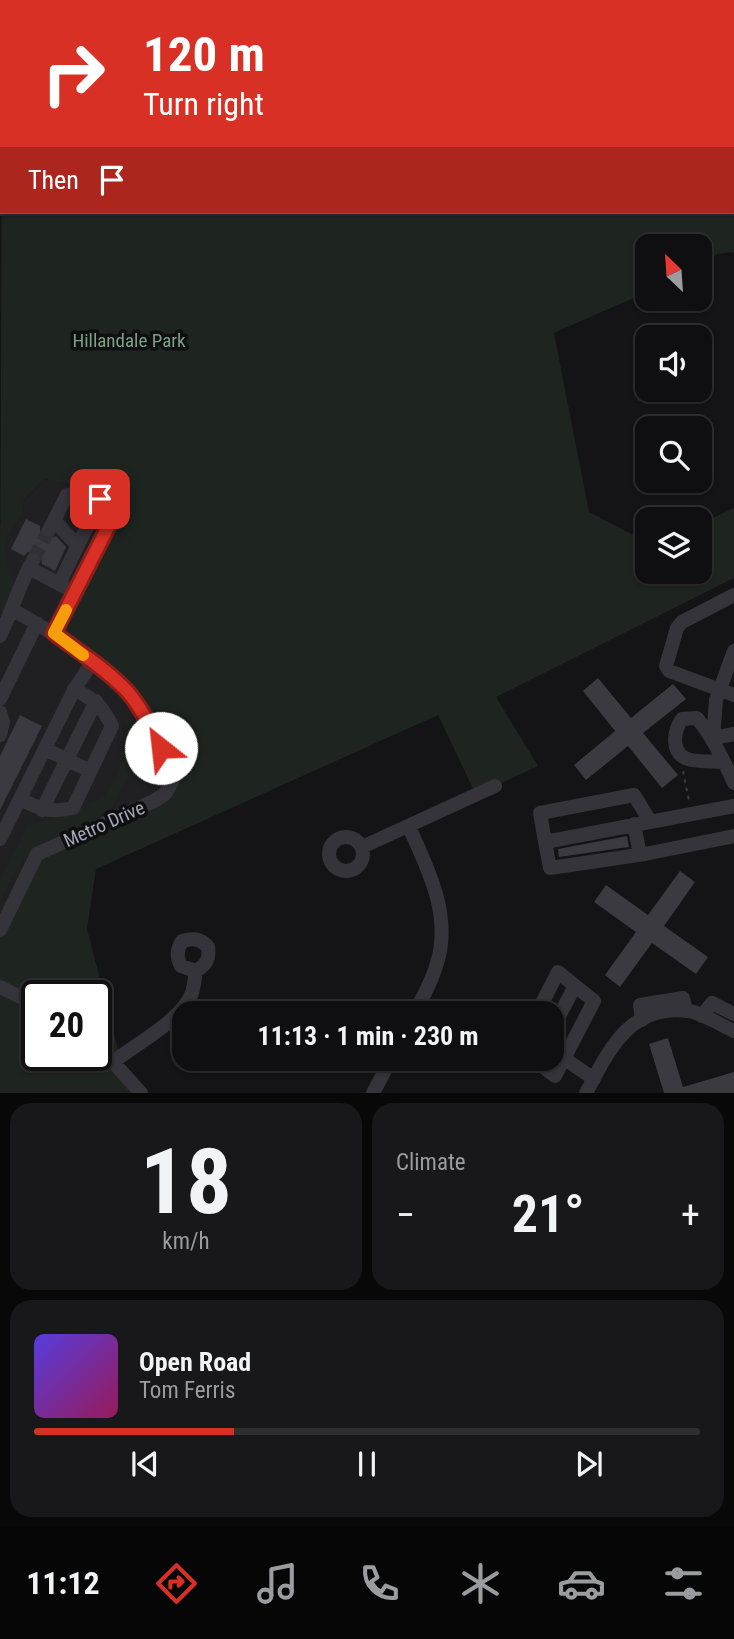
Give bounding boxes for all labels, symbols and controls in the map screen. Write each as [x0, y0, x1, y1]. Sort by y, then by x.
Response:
text: 120 m [143, 26, 265, 83]
icon: right [28, 28, 119, 119]
text: Turn right [143, 85, 264, 123]
icon: arrive [93, 161, 131, 199]
text: Then [28, 165, 79, 195]
north arrow [635, 234, 712, 312]
map controls [635, 234, 712, 584]
button: sound [635, 325, 712, 402]
park label: Hillandale Park [72, 329, 186, 352]
button: search [635, 416, 712, 493]
pin [70, 469, 130, 529]
icon: arrive [81, 480, 119, 518]
button: layers [635, 507, 712, 584]
position arrow [124, 711, 198, 785]
street label: Metro Drive [60, 796, 148, 852]
speed limit sign: 20 [21, 980, 112, 1071]
text: 11:13 · 1 min · 230 m [258, 1021, 478, 1051]
text: 18 [140, 1129, 232, 1235]
text: Climate [396, 1149, 466, 1176]
text: 21° [512, 1184, 584, 1245]
text: − [396, 1193, 415, 1237]
text: + [681, 1193, 700, 1237]
text: km/h [162, 1228, 210, 1255]
text: Open Road [139, 1347, 251, 1377]
text: Tom Ferris [139, 1377, 235, 1404]
icon: previous [126, 1445, 164, 1483]
icon: pause [348, 1445, 386, 1483]
icon: next [570, 1445, 608, 1483]
icon: directions [152, 1559, 201, 1608]
icon: music [253, 1559, 302, 1608]
icon: phone [355, 1559, 404, 1608]
icon: climate [456, 1559, 505, 1608]
icon: car [557, 1559, 606, 1608]
icon: filters [659, 1559, 708, 1608]
text: 11:12 [26, 1564, 100, 1602]

